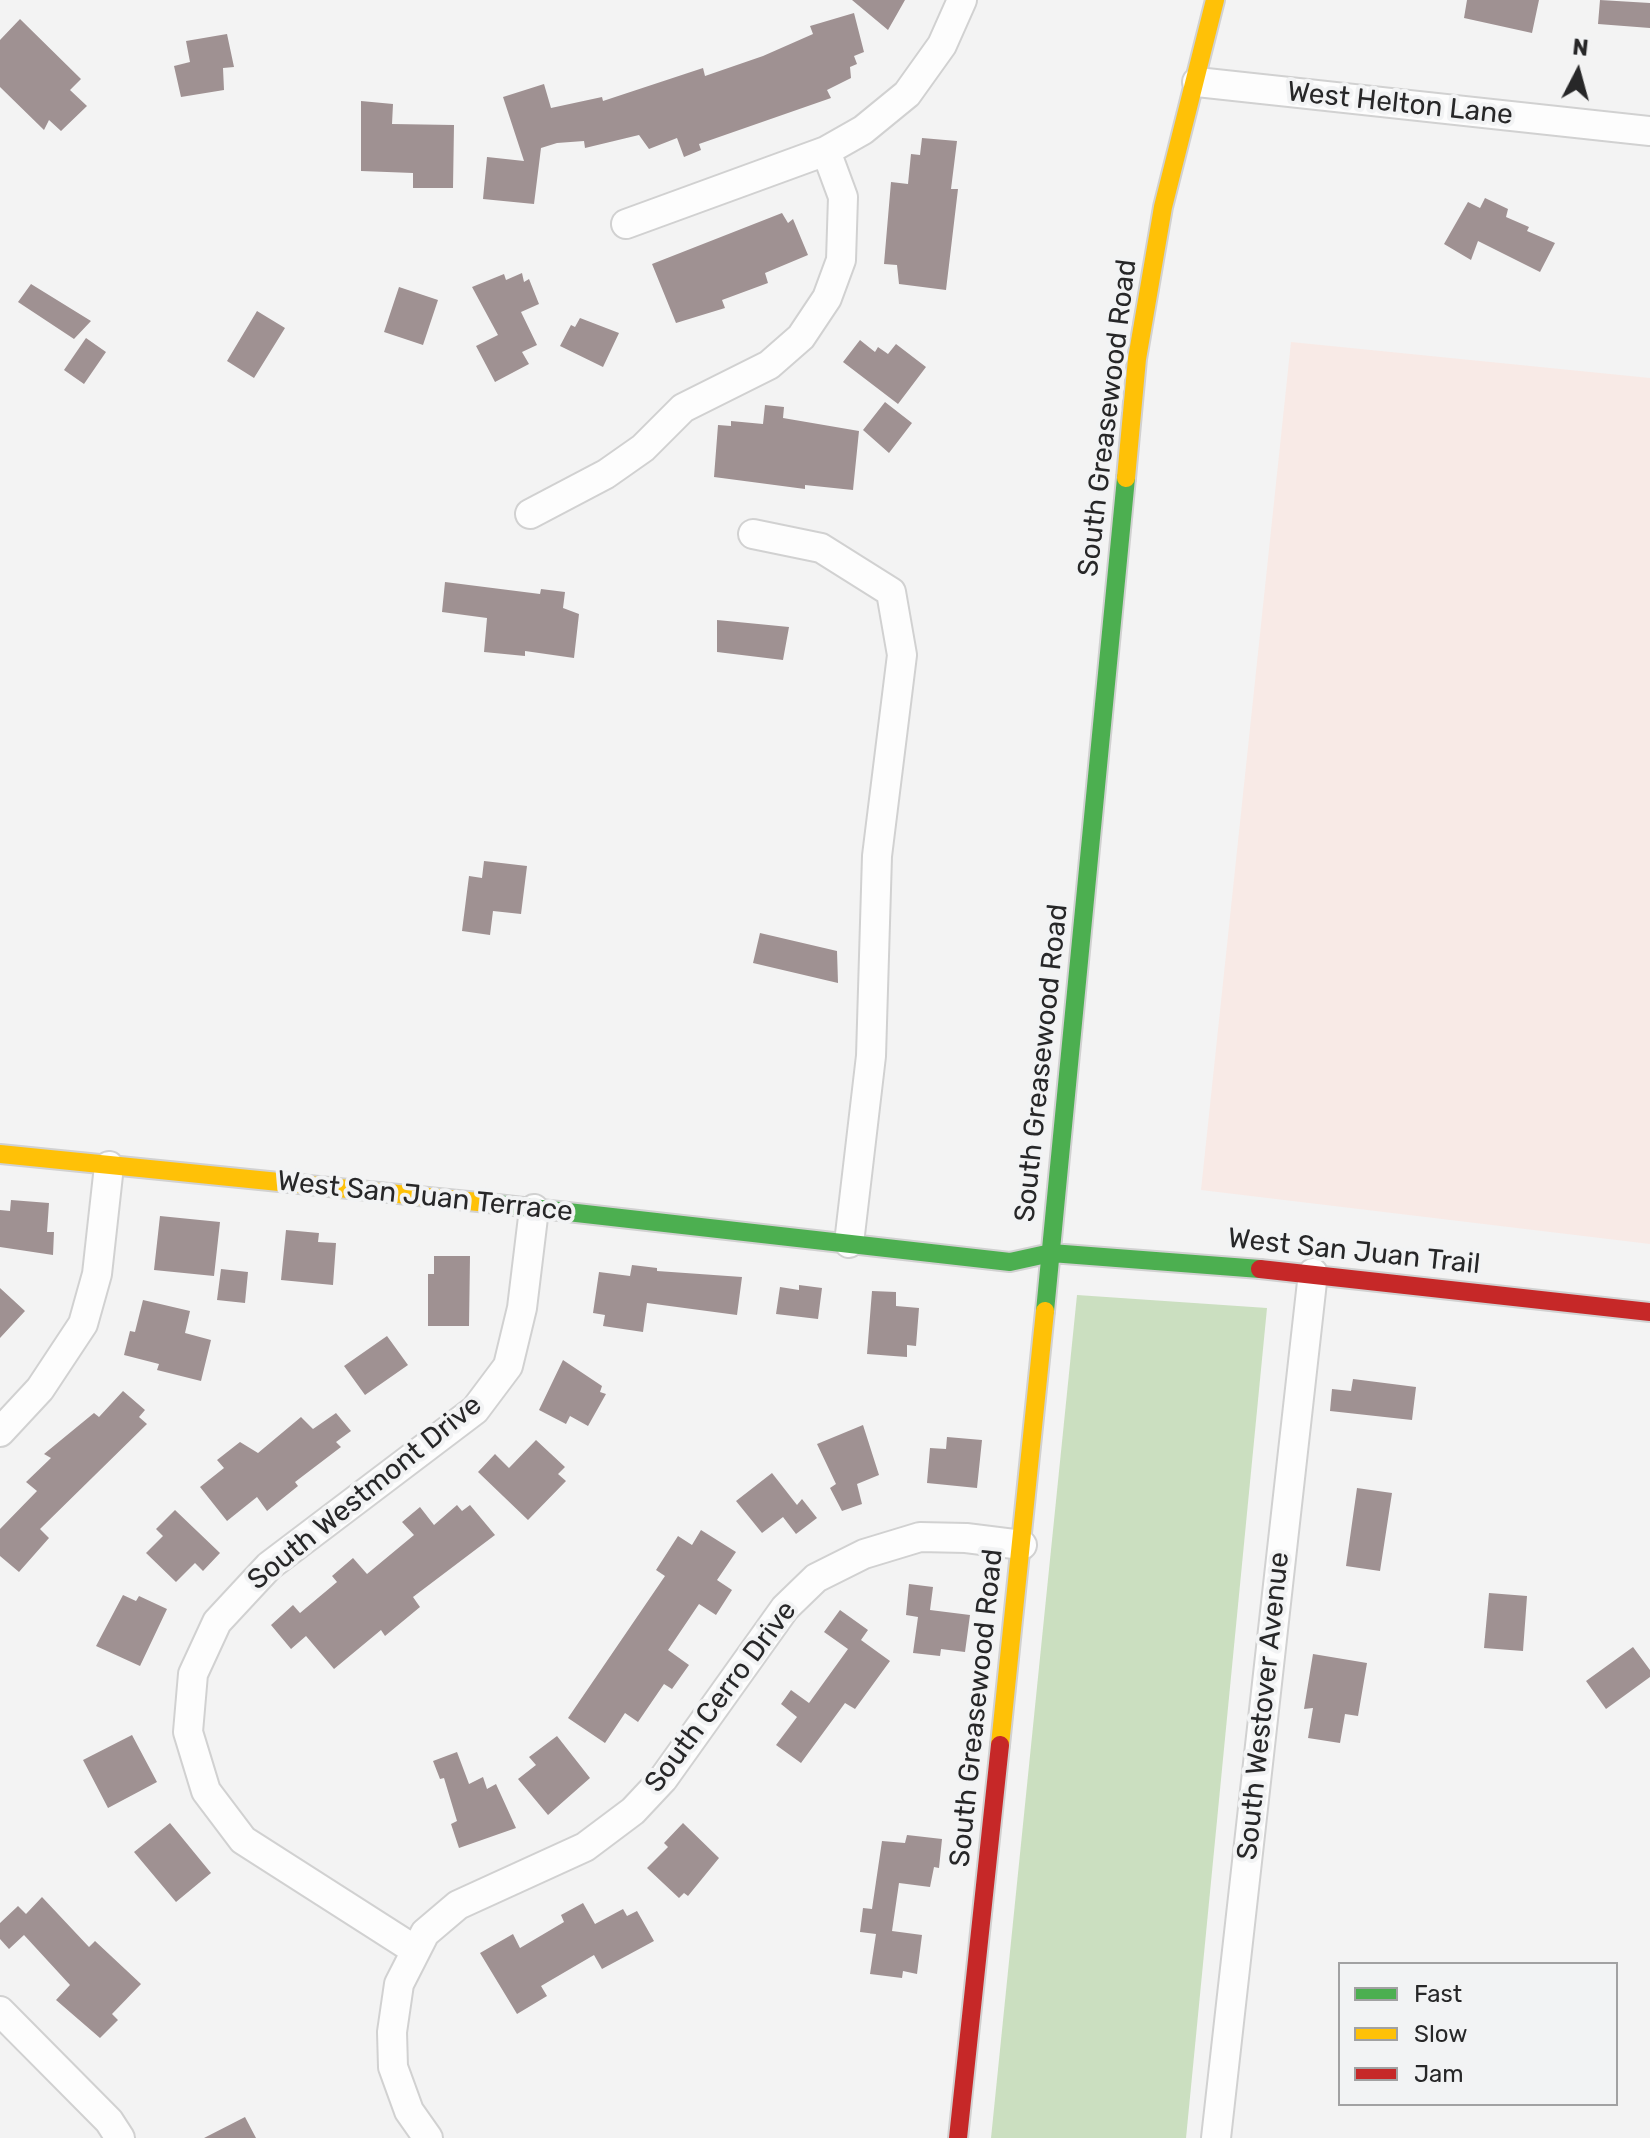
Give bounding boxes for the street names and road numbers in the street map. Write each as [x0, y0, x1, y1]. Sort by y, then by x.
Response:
street label: West Helton Lane [1285, 75, 1515, 133]
street label: South Greasewood Road [1072, 257, 1144, 579]
street label: South Greasewood Road [1009, 902, 1075, 1224]
street label: West San Juan Terrace [276, 1165, 574, 1229]
street label: West San Juan Trail [1226, 1222, 1482, 1282]
street label: South Westmont Drive [241, 1388, 489, 1598]
street label: South Greasewood Road [944, 1547, 1010, 1869]
street label: South Westover Avenue [1231, 1550, 1297, 1862]
street label: South Cerro Drive [638, 1595, 804, 1799]

